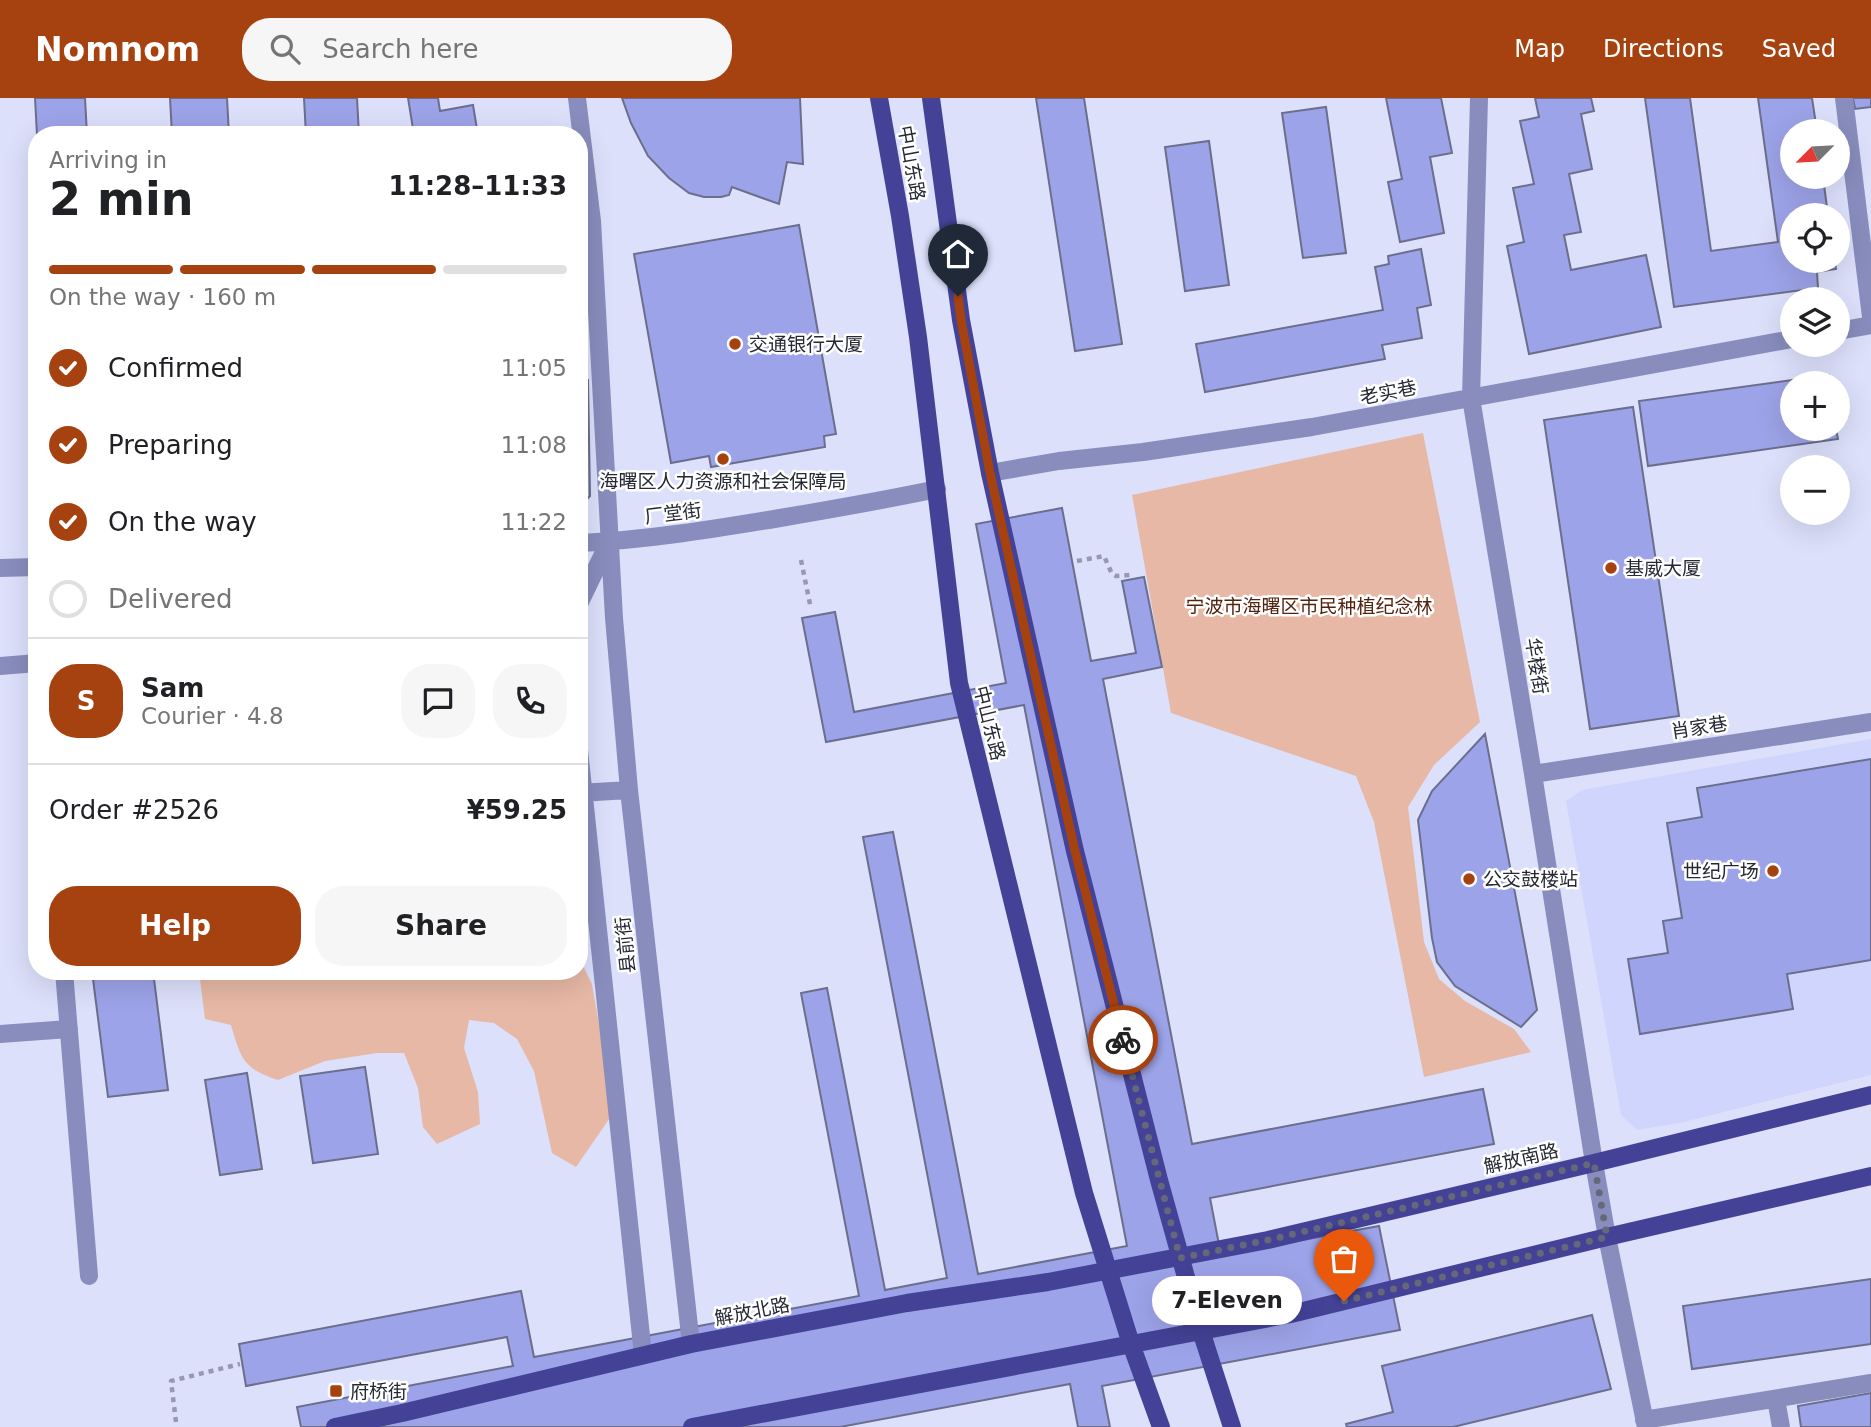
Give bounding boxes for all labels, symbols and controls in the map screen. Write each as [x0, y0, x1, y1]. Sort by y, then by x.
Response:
search box [242, 18, 732, 81]
text: Nomnom [35, 30, 200, 69]
icon: search [266, 30, 304, 68]
text: Search here [322, 34, 478, 64]
text: Map [1514, 35, 1565, 63]
text: Directions [1603, 35, 1724, 63]
text: Saved [1762, 35, 1836, 63]
north arrow [1780, 119, 1850, 189]
map controls [1780, 119, 1850, 525]
street label: 中山东路 [895, 124, 929, 202]
text: Arriving in [49, 147, 167, 173]
text: 11:28–11:33 [388, 171, 567, 201]
text: 2 min [49, 172, 193, 226]
button: locate [1780, 203, 1850, 273]
pin [928, 224, 988, 296]
icon: home [939, 235, 977, 273]
text: On the way · 160 m [49, 284, 276, 310]
button: layers [1780, 287, 1850, 357]
place label: 交通银行大厦 [749, 333, 863, 355]
marker: 交通银行大厦 [727, 336, 743, 352]
icon: check [49, 349, 87, 387]
text: Confirmed [108, 353, 243, 383]
text: 11:05 [501, 355, 567, 381]
button: + [1780, 371, 1850, 441]
street label: 老实巷 [1358, 376, 1418, 408]
icon: check [49, 426, 87, 464]
text: Preparing [108, 430, 233, 460]
text: 11:08 [501, 432, 567, 458]
marker: 海曙区人力资源和社会保障局 [715, 451, 731, 467]
button: − [1780, 455, 1850, 525]
place label: 海曙区人力资源和社会保障局 [599, 470, 847, 492]
street label: 厂堂街 [643, 499, 703, 527]
icon: check [49, 503, 87, 541]
text: On the way [108, 507, 257, 537]
text: 11:22 [501, 509, 567, 535]
place label: 基威大厦 [1625, 557, 1701, 579]
marker: 基威大厦 [1603, 560, 1619, 576]
text: Delivered [108, 584, 232, 614]
park label: 宁波市海曙区市民种植纪念林 [1185, 595, 1433, 617]
street label: 华楼街 [1522, 636, 1552, 696]
button: chat [401, 664, 475, 738]
button: phone [493, 664, 567, 738]
text: Sam [141, 673, 204, 703]
street label: 中山东路 [970, 683, 1010, 763]
text: S [77, 686, 95, 716]
text: Courier · 4.8 [141, 703, 284, 729]
street label: 肖家巷 [1669, 712, 1729, 742]
text: Order #2526 [49, 795, 219, 825]
text: ¥59.25 [467, 795, 567, 825]
place label: 世纪广场 [1683, 860, 1759, 882]
marker: 世纪广场 [1765, 863, 1781, 879]
place label: 公交鼓楼站 [1483, 868, 1578, 890]
marker: 公交鼓楼站 [1461, 871, 1477, 887]
button: Help [49, 886, 301, 966]
button: Share [315, 886, 567, 966]
street label: 县前街 [611, 915, 639, 975]
courier [1088, 1005, 1158, 1075]
icon: bike [1104, 1021, 1142, 1059]
street label: 解放南路 [1481, 1139, 1561, 1177]
pin [1314, 1229, 1374, 1301]
icon: bag [1325, 1240, 1363, 1278]
callout: 7-Eleven [1152, 1276, 1302, 1326]
text: 7-Eleven [1171, 1287, 1283, 1313]
street label: 解放北路 [713, 1293, 791, 1329]
place label: 府桥街 [350, 1380, 407, 1402]
marker: 府桥街 [328, 1383, 344, 1399]

